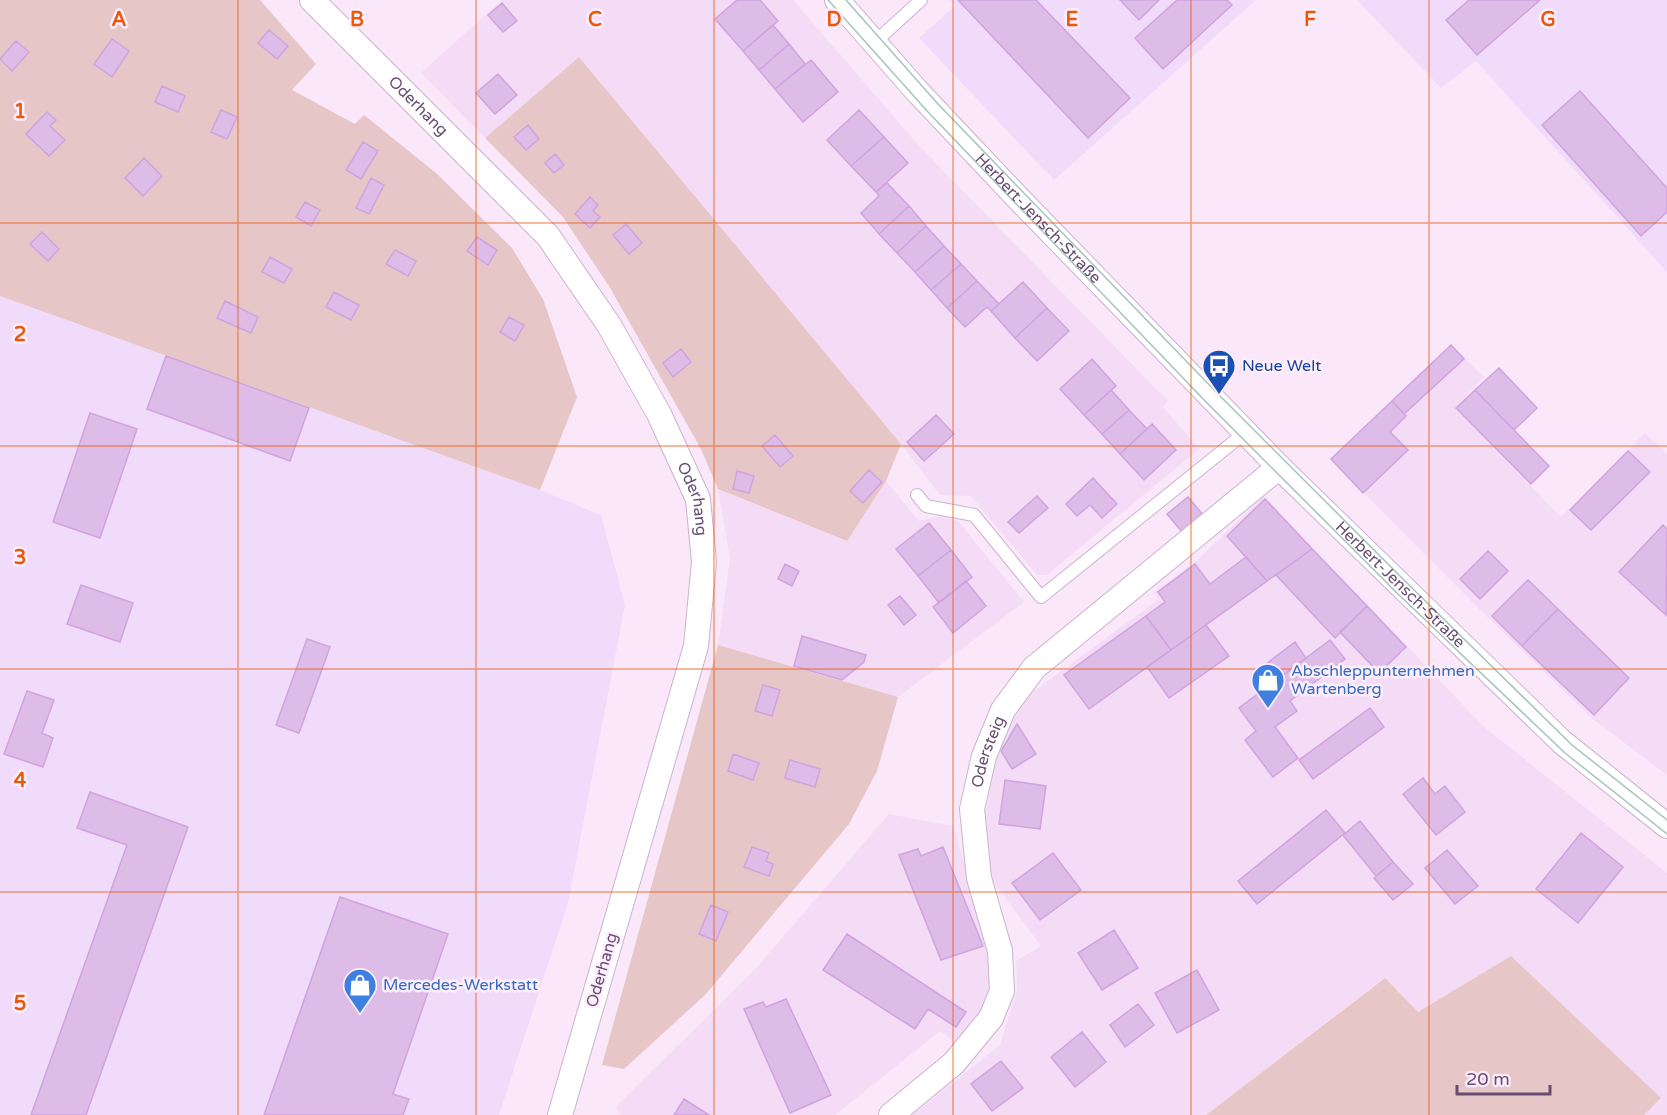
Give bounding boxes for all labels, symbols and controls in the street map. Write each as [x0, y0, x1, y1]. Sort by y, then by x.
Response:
text: A [112, 8, 127, 32]
text: B [350, 8, 364, 32]
text: C [588, 8, 602, 32]
text: D [826, 8, 842, 32]
text: E [1066, 8, 1079, 32]
text: F [1304, 8, 1316, 32]
text: G [1540, 8, 1556, 32]
street label: Oderhang [384, 72, 452, 140]
text: 1 [14, 100, 26, 124]
street label: Herbert-Jensch-Straße [971, 149, 1105, 288]
text: 2 [14, 323, 26, 347]
bus stop icon: Neue Welt [1201, 348, 1237, 395]
place label: Neue Welt [1242, 356, 1321, 376]
street label: Oderhang [672, 459, 711, 537]
street label: Herbert-Jensch-Straße [1331, 517, 1469, 652]
text: 3 [14, 546, 26, 570]
place label: Abschleppunternehmen Wartenberg [1291, 661, 1475, 699]
shop icon: Abschleppunternehmen Wartenberg [1250, 662, 1286, 709]
street label: Odersteig [967, 713, 1010, 790]
text: 4 [14, 769, 27, 793]
street label: Oderhang [582, 930, 622, 1010]
shop icon: Mercedes-Werkstatt [342, 967, 378, 1014]
place label: Mercedes-Werkstatt [383, 975, 538, 995]
text: 5 [14, 992, 26, 1016]
scale bar [1457, 1058, 1550, 1096]
text: 20 m [1466, 1068, 1510, 1090]

